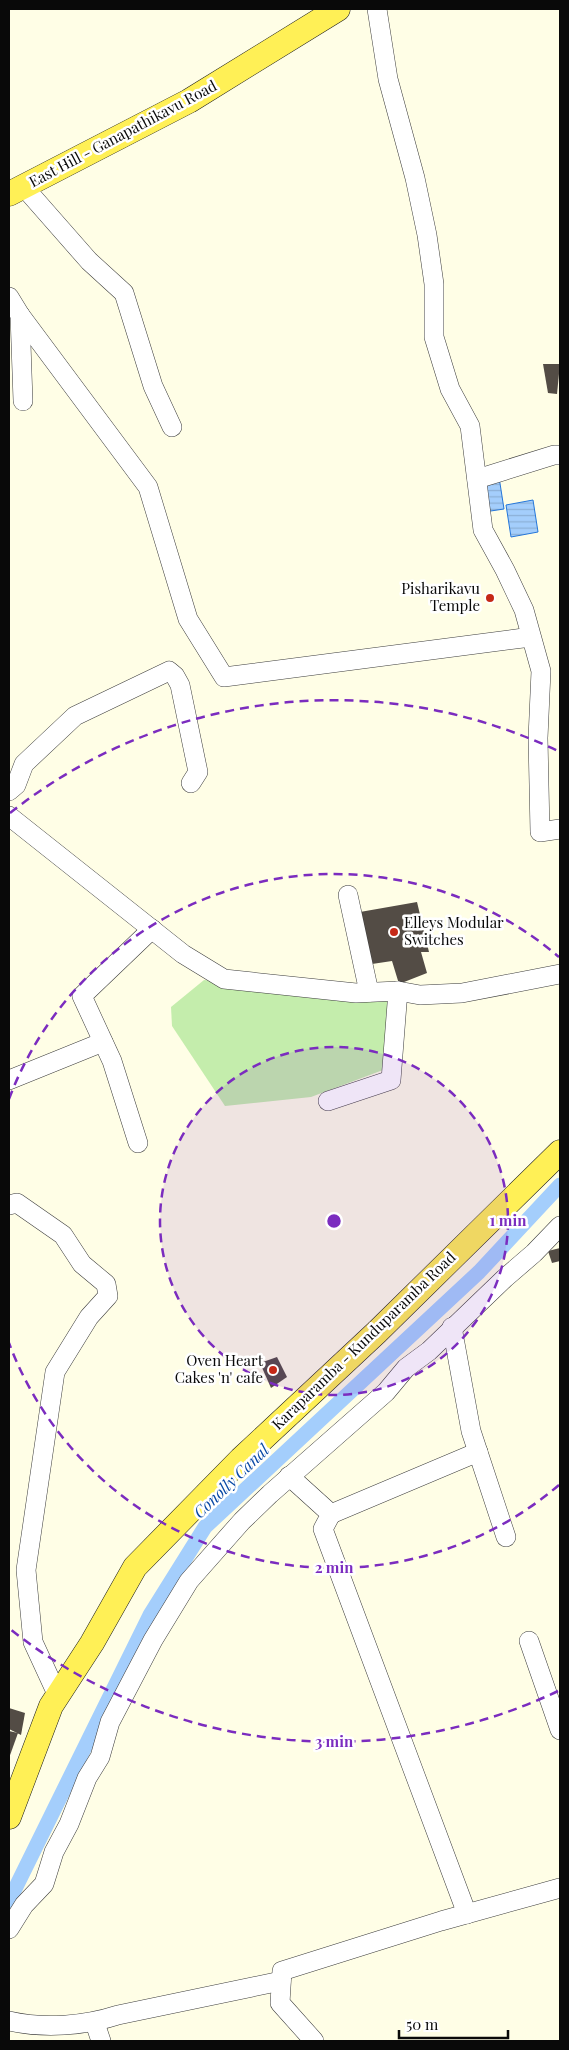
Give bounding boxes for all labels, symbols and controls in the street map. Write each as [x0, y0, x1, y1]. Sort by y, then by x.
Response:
street label: East Hill - Ganapathikavu Road [25, 75, 220, 191]
place label: Pisharikavu Temple [401, 578, 480, 615]
marker: Pisharikavu Temple [484, 592, 496, 604]
place label: Elleys Modular Switches [404, 912, 504, 949]
marker: Elleys Modular Switches [388, 926, 400, 938]
text: 1 min [490, 1210, 527, 1230]
centre of rings [325, 1212, 343, 1230]
street label: Karaparamba - Kunduparamba Road [267, 1247, 460, 1434]
place label: Oven Heart Cakes 'n' cafe [175, 1350, 264, 1387]
marker: Oven Heart Cakes 'n' cafe [267, 1364, 279, 1376]
water label: Conolly Canal [188, 1439, 273, 1522]
text: 2 min [315, 1557, 354, 1577]
text: 3 min [315, 1731, 354, 1751]
scale bar [399, 2008, 508, 2040]
text: 50 m [406, 2014, 439, 2034]

